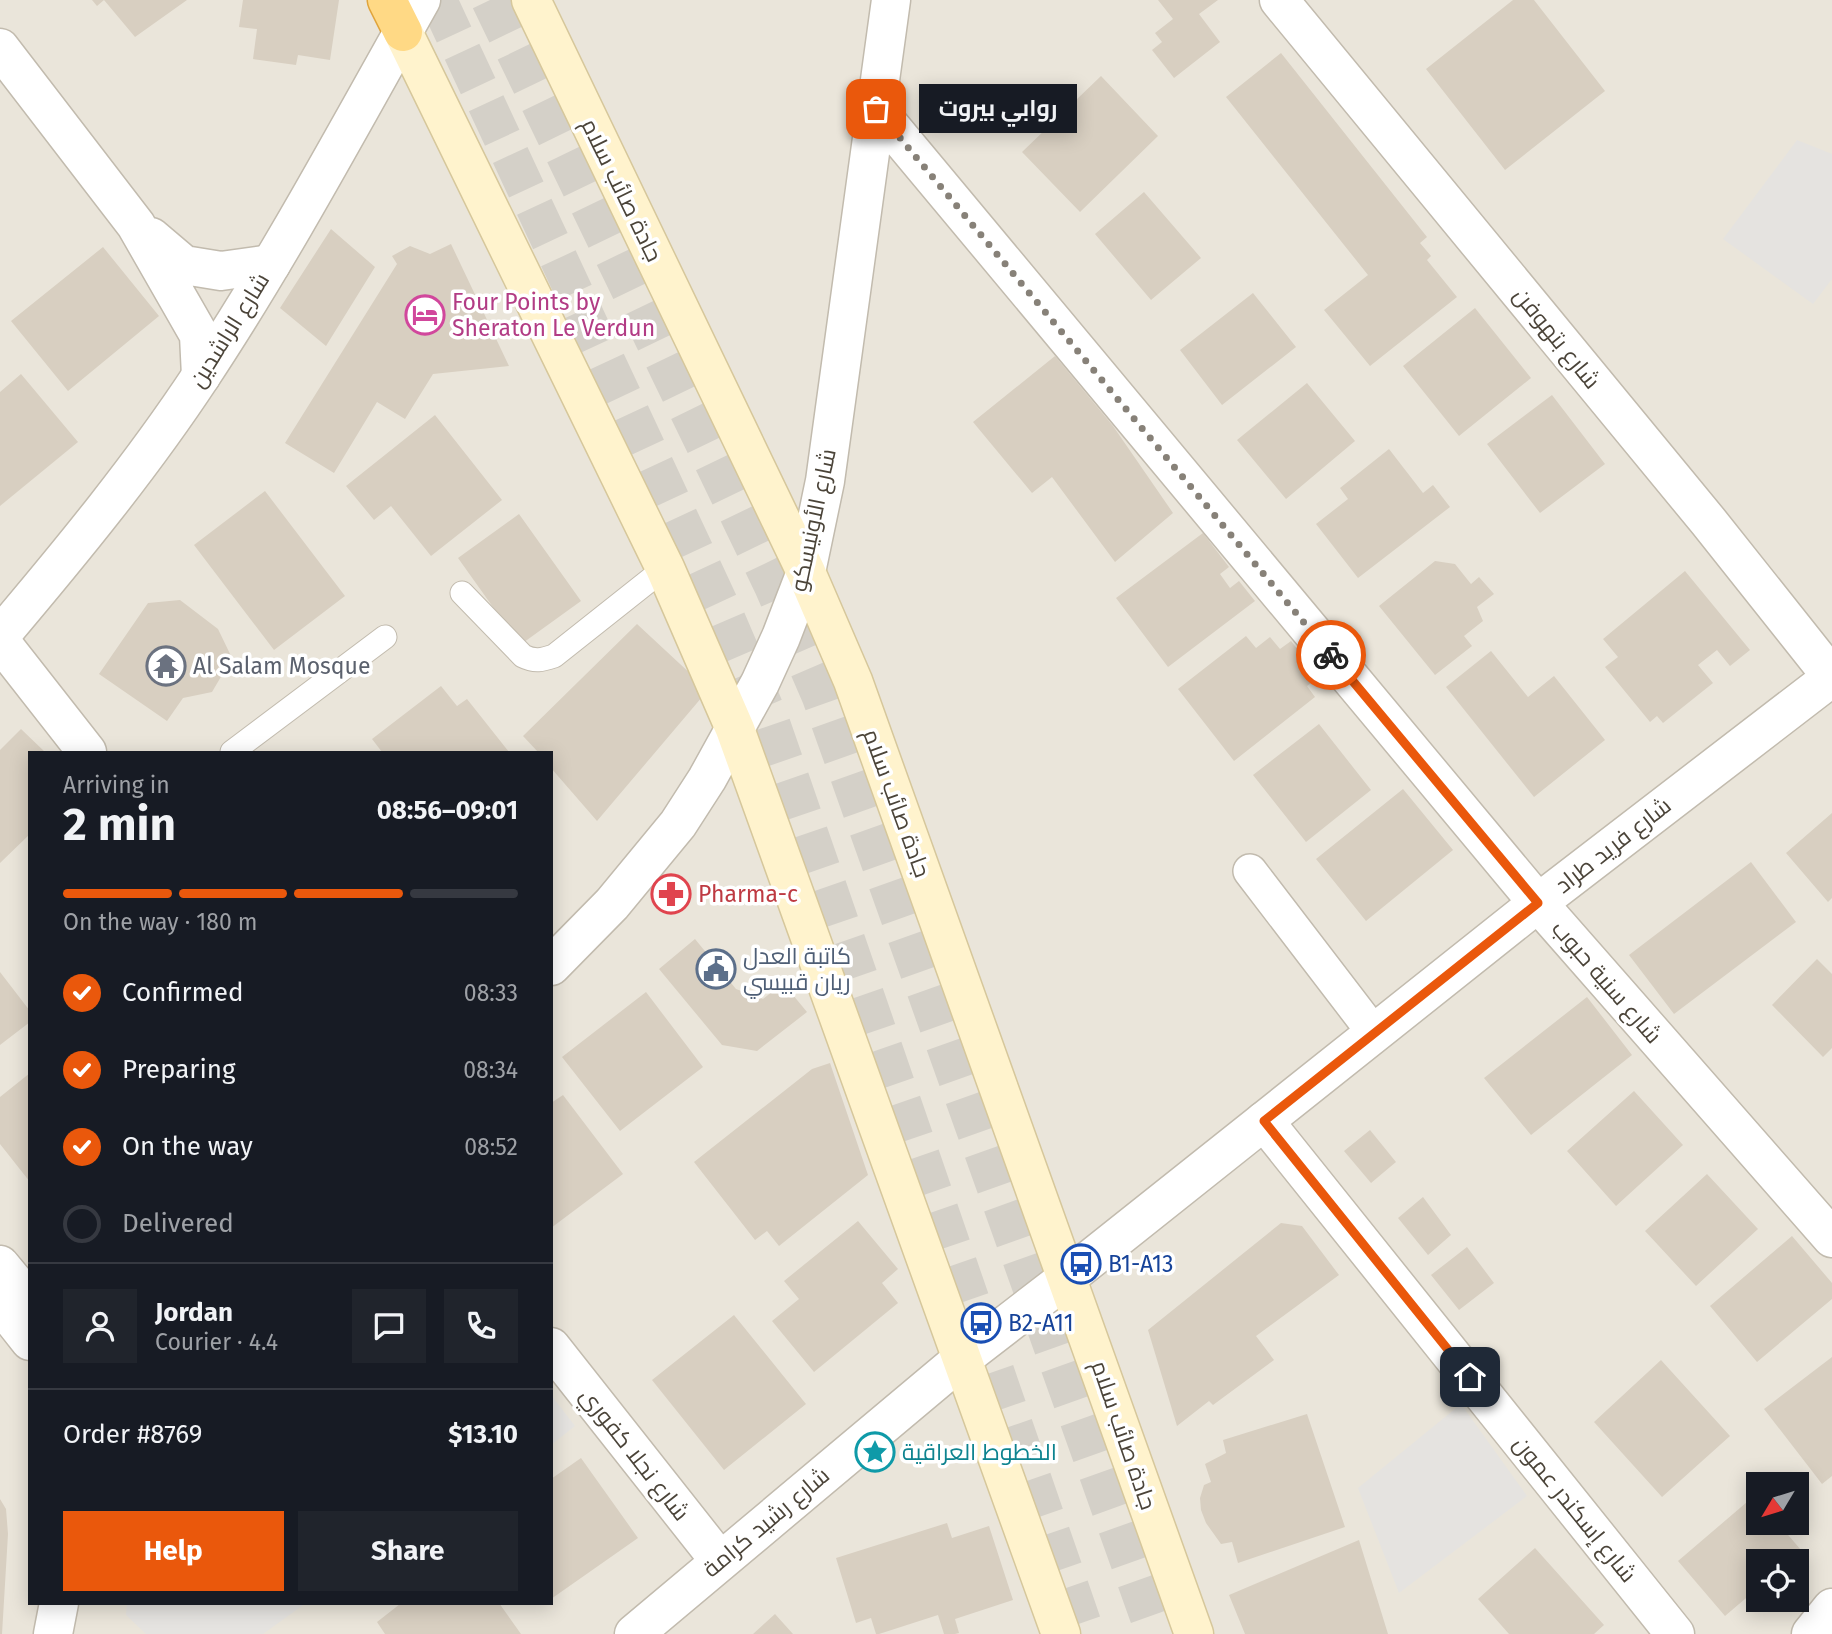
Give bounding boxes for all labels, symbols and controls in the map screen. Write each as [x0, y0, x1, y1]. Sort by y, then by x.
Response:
pin [846, 79, 906, 139]
callout: روابي بيروت [918, 84, 1076, 134]
icon: bag [857, 90, 895, 128]
text: روابي بيروت [939, 94, 1057, 122]
street label: جادة صائب سلام [573, 114, 669, 267]
street label: شارع الراشدين [183, 268, 277, 394]
street label: شارع بتهوفن [1506, 282, 1606, 395]
place label: Four Points by Sheraton Le Verdun [452, 288, 655, 342]
hotel icon: Four Points by Sheraton Le Verdun [404, 294, 446, 336]
street label: شارع الأونيسكو [784, 446, 844, 594]
courier [1296, 620, 1366, 690]
icon: bike [1312, 636, 1350, 674]
temple icon: Al Salam Mosque [145, 645, 187, 687]
place label: Al Salam Mosque [193, 652, 371, 680]
street label: جادة صائب سلام [855, 725, 937, 882]
text: Arriving in [63, 771, 170, 799]
street label: شارع فريد طراد [1550, 791, 1678, 900]
text: 08:56–09:01 [377, 795, 518, 826]
text: 2 min [63, 797, 176, 852]
pharmacy icon: Pharma-c [650, 873, 692, 915]
place label: Pharma-c [698, 880, 798, 908]
text: On the way · 180 m [63, 908, 258, 936]
street label: شارع سنية حبوب [1545, 915, 1668, 1050]
place label: كاتبة العدل ريان قبيسي [743, 942, 851, 999]
public building icon: كاتبة العدل ريان قبيسي [695, 948, 737, 990]
icon: check [63, 974, 101, 1012]
text: Confirmed [122, 977, 243, 1008]
text: 08:33 [464, 979, 518, 1007]
icon: check [63, 1051, 101, 1089]
text: Preparing [122, 1054, 235, 1085]
text: 08:34 [463, 1056, 518, 1084]
icon: check [63, 1128, 101, 1166]
text: On the way [122, 1131, 253, 1162]
text: 08:52 [464, 1133, 518, 1161]
text: Delivered [122, 1208, 234, 1239]
bus stop icon: B1-A13 [1060, 1243, 1102, 1285]
place label: B1-A13 [1108, 1250, 1174, 1278]
button: person [63, 1289, 137, 1363]
button: chat [352, 1289, 426, 1363]
button: phone [444, 1289, 518, 1363]
text: Jordan [155, 1297, 233, 1328]
bus stop icon: B2-A11 [960, 1302, 1002, 1344]
place label: B2-A11 [1008, 1309, 1074, 1337]
text: Courier · 4.4 [155, 1328, 278, 1356]
pin [1440, 1347, 1500, 1407]
street label: جادة صائب سلام [1084, 1357, 1163, 1514]
icon: home [1451, 1358, 1489, 1396]
street label: شارع نجلا كفوري [571, 1382, 696, 1529]
text: Order #8769 [63, 1419, 202, 1450]
text: $13.10 [448, 1419, 518, 1450]
street label: شارع إسكندر عمون [1506, 1430, 1643, 1589]
place icon: الخطوط العراقية [854, 1431, 896, 1473]
place label: الخطوط العراقية [902, 1438, 1057, 1466]
street label: شارع رشيد كرامة [697, 1461, 836, 1585]
north arrow [1746, 1472, 1810, 1535]
map controls [1746, 1472, 1809, 1612]
button: Help [63, 1511, 284, 1591]
button: Share [298, 1511, 518, 1591]
button: locate [1746, 1549, 1809, 1612]

